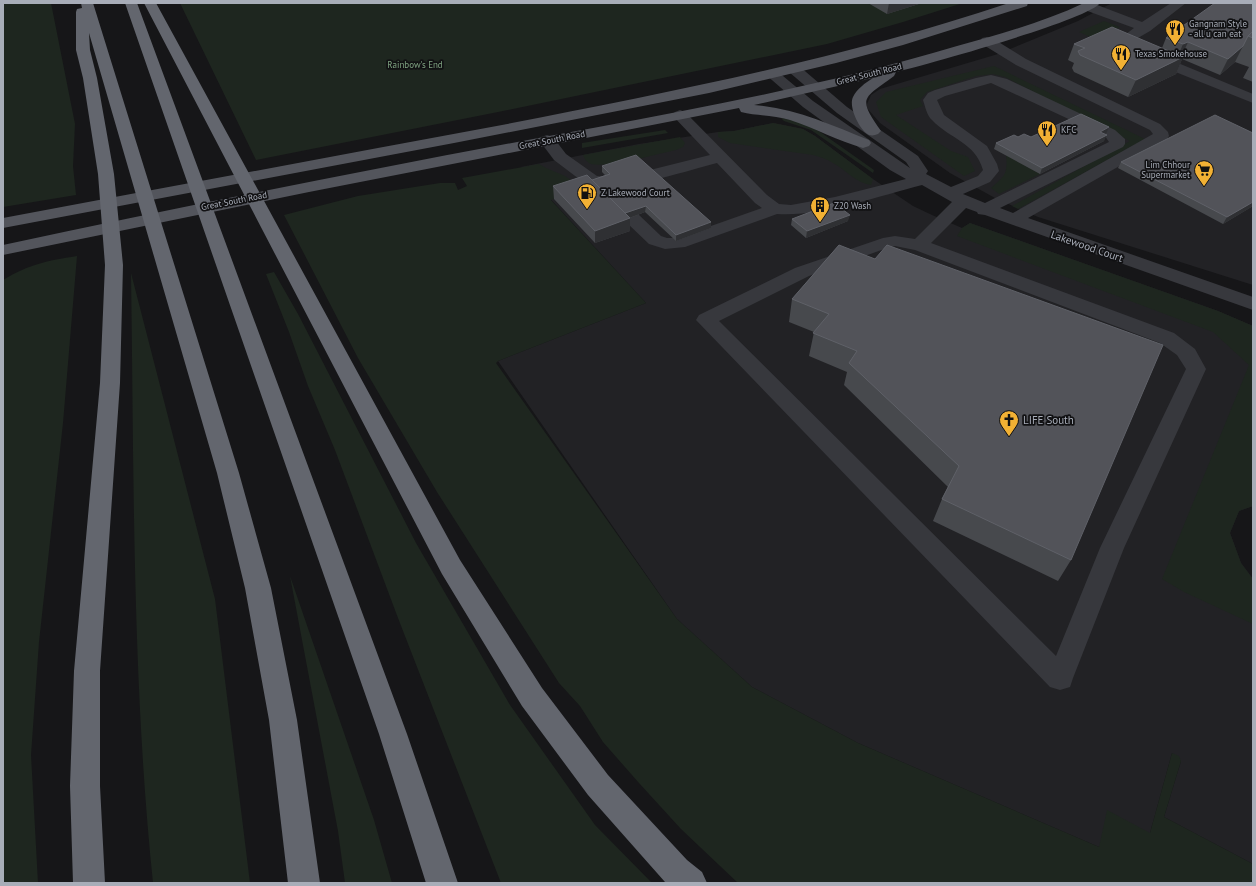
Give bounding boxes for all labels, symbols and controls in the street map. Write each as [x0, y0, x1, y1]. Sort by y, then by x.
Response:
restaurant icon: Gangnam Style - all u can eat [1164, 18, 1186, 46]
place label: Gangnam Style - all u can eat [1189, 18, 1247, 39]
restaurant icon: Texas Smokehouse [1110, 43, 1132, 71]
place label: Texas Smokehouse [1135, 48, 1208, 59]
park label: Rainbow's End [387, 59, 443, 70]
street label: Great South Road [835, 60, 903, 87]
restaurant icon: KFC [1036, 119, 1058, 147]
place label: KFC [1061, 124, 1076, 135]
street label: Great South Road [518, 128, 586, 151]
place label: Lim Chhour Supermarket [1141, 159, 1190, 180]
supermarket icon: Lim Chhour Supermarket [1193, 159, 1215, 187]
fuel station icon: Z Lakewood Court [576, 182, 598, 210]
place label: Z Lakewood Court [601, 187, 670, 198]
street label: Great South Road [200, 189, 268, 212]
building icon: Z20 Wash [809, 195, 831, 223]
place label: Z20 Wash [834, 200, 871, 211]
street label: Lakewood Court [1049, 227, 1125, 265]
church icon: LIFE South [998, 409, 1020, 437]
place label: LIFE South [1023, 413, 1074, 427]

